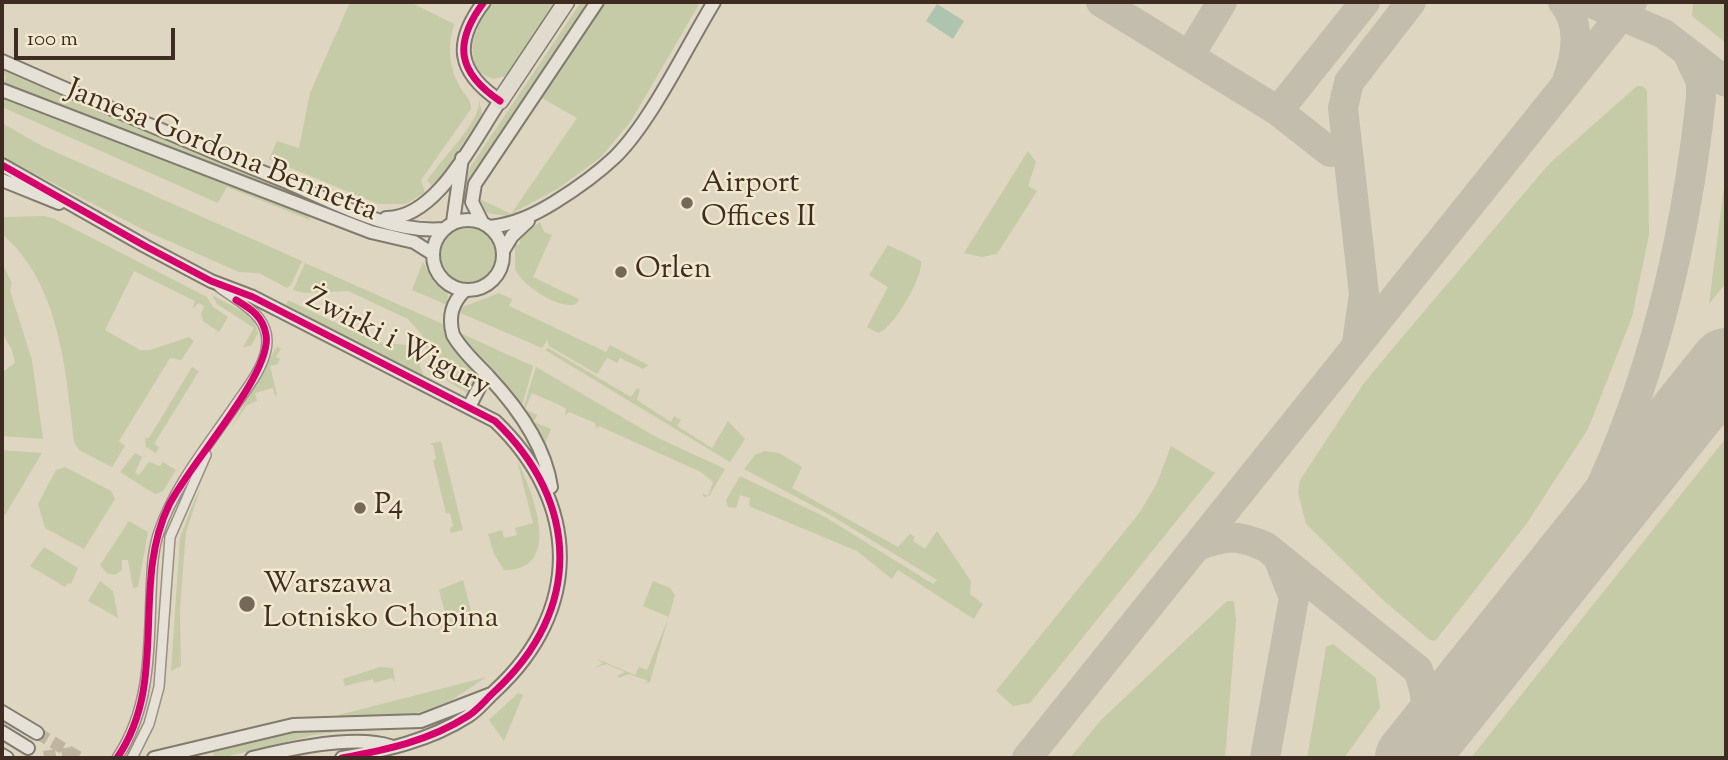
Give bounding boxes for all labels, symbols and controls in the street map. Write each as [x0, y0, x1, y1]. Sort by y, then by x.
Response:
scale bar [18, 14, 178, 58]
text: 100 m [27, 25, 78, 55]
street label: Jamesa Gordona Bennetta [60, 74, 382, 232]
place label: Airport Offices II [701, 168, 816, 238]
marker: Airport Offices II [679, 195, 695, 211]
place label: Orlen [635, 254, 711, 290]
marker: Orlen [613, 264, 629, 280]
street label: Żwirki i Wigury [299, 283, 495, 407]
place label: P4 [374, 490, 403, 526]
marker: P4 [352, 500, 368, 516]
place label: Warszawa Lotnisko Chopina [263, 569, 499, 640]
marker: Warszawa Lotnisko Chopina [237, 594, 257, 614]

